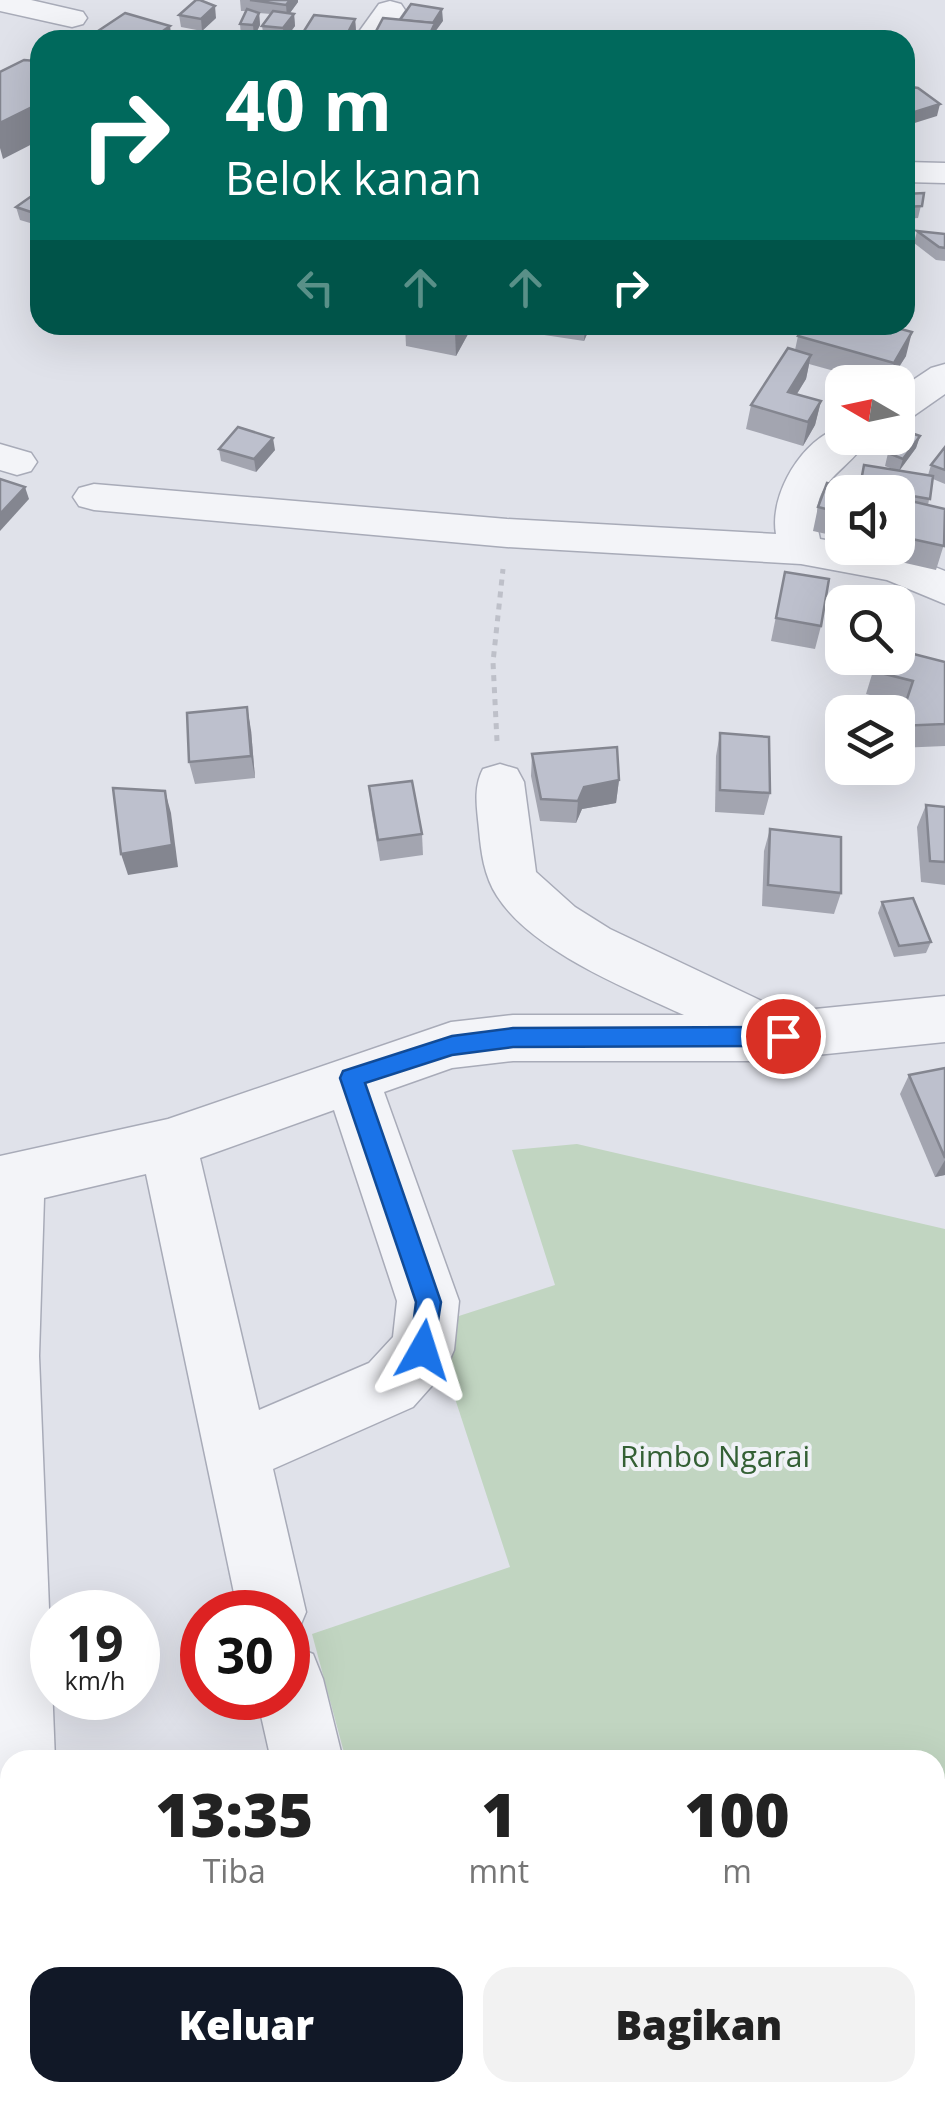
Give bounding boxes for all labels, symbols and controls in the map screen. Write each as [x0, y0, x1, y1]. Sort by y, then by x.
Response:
text: 40 m [225, 56, 392, 152]
icon: right [60, 70, 190, 200]
text: Belok kanan [225, 147, 482, 208]
icon: left [288, 260, 343, 315]
icon: ahead [393, 260, 448, 315]
icon: ahead [498, 260, 553, 315]
icon: right [603, 260, 658, 315]
north arrow [825, 365, 915, 455]
map controls [825, 365, 915, 785]
button: sound [825, 475, 915, 565]
button: search [825, 585, 915, 675]
button: layers [825, 695, 915, 785]
pin [741, 994, 826, 1079]
icon: arrive [756, 1009, 811, 1064]
position arrow [371, 1298, 475, 1402]
park label: Rimbo Ngarai [620, 1435, 810, 1476]
speed limit sign: 30 [180, 1590, 310, 1720]
text: 19 [66, 1609, 124, 1677]
text: km/h [65, 1663, 125, 1697]
text: 13:35 [155, 1773, 313, 1855]
text: 1 [481, 1773, 516, 1855]
text: 100 [684, 1773, 790, 1855]
text: Tiba [203, 1849, 266, 1892]
text: mnt [468, 1849, 529, 1892]
text: m [722, 1849, 752, 1892]
button: Keluar [30, 1967, 463, 2082]
button: Bagikan [483, 1967, 915, 2082]

